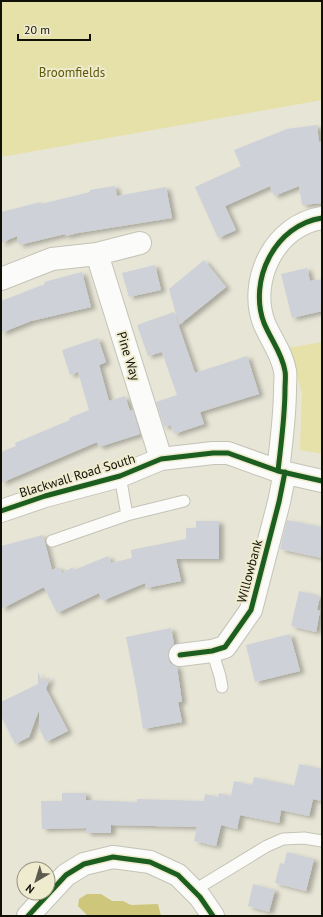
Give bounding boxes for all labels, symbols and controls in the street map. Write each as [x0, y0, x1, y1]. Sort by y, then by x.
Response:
scale bar [18, 16, 90, 42]
text: 20 m [24, 22, 50, 37]
park label: Broomfields [39, 64, 105, 81]
street label: Pine Way [113, 330, 144, 383]
street label: Blackwall Road South [17, 450, 137, 501]
street label: Willowbank [233, 537, 266, 605]
north arrow [16, 861, 56, 901]
text: N [23, 881, 37, 897]

